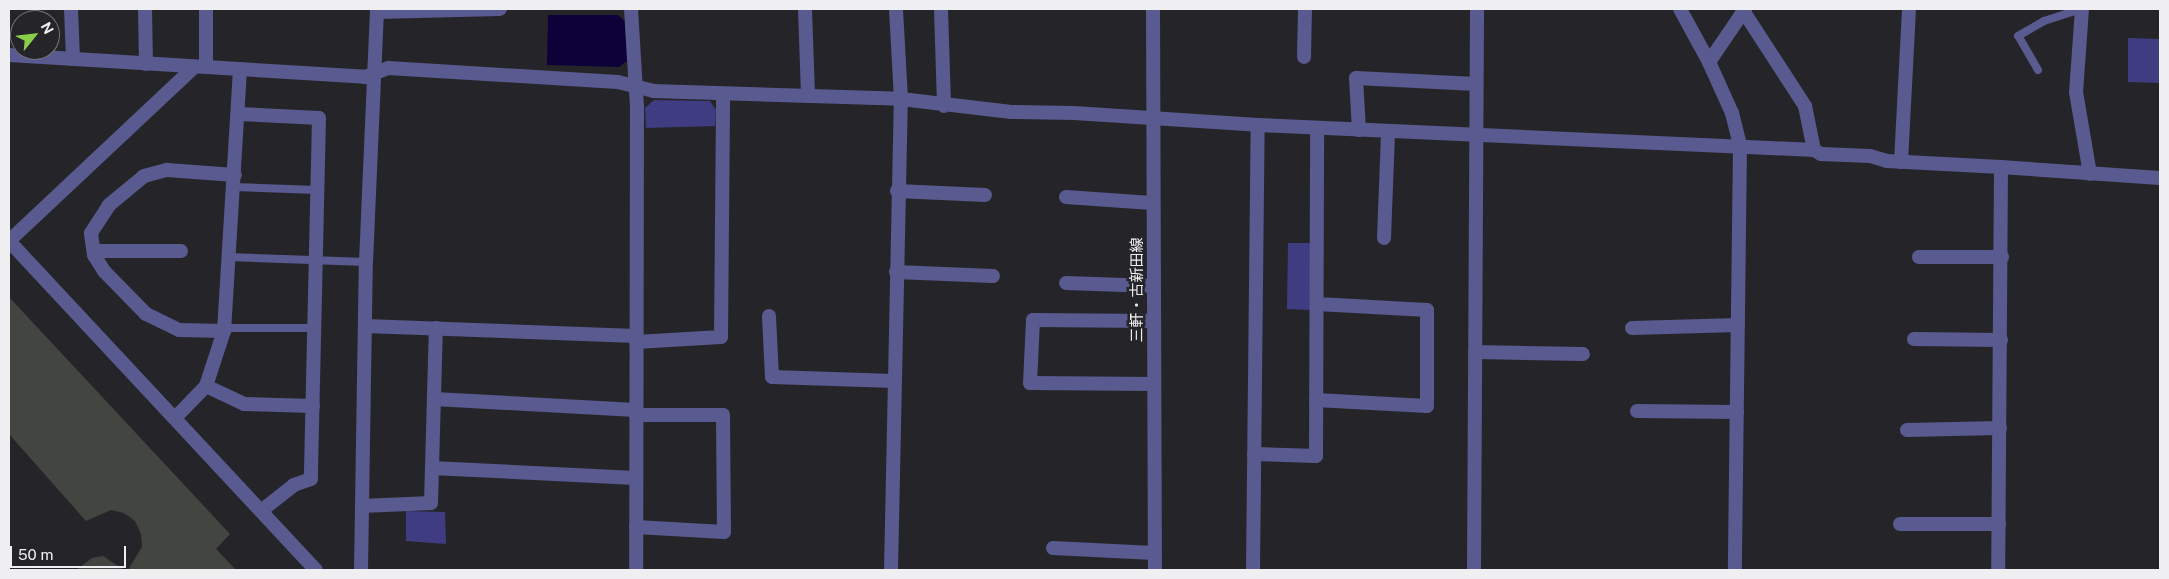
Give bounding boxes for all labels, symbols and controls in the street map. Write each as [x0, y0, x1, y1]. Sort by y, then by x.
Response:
north arrow [10, 10, 60, 60]
text: N [38, 20, 57, 37]
street label: 三軒・古新田線 [1128, 238, 1146, 342]
scale bar [12, 536, 129, 568]
text: 50 m [18, 546, 53, 563]

